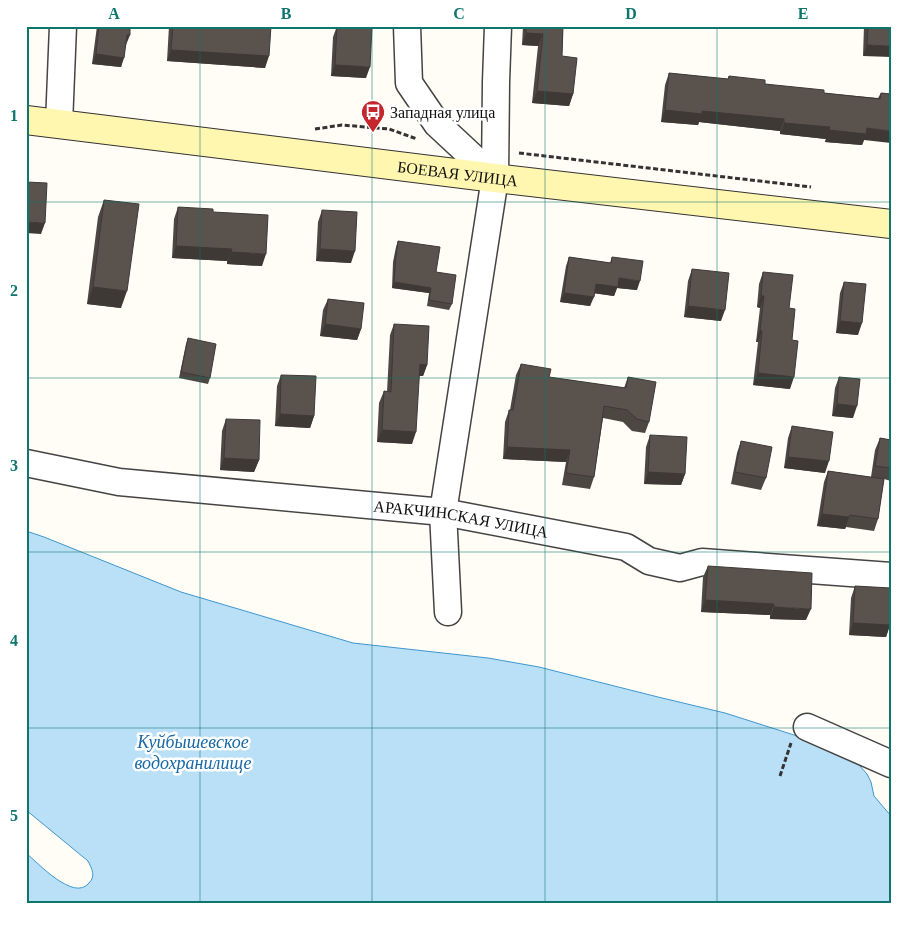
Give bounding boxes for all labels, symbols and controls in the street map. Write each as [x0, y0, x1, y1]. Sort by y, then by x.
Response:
text: A [108, 5, 120, 22]
text: B [281, 5, 292, 22]
text: C [453, 5, 465, 22]
text: D [625, 5, 637, 22]
text: E [798, 5, 808, 22]
bus stop icon: Западная улица [360, 99, 386, 133]
place label: Западная улица [390, 104, 495, 122]
text: 1 [10, 107, 18, 124]
street label: БОЕВАЯ УЛИЦА [396, 158, 519, 189]
text: 2 [10, 282, 18, 299]
text: 3 [10, 457, 18, 474]
street label: АРАКЧИНСКАЯ УЛИЦА [373, 497, 550, 541]
text: 4 [10, 632, 18, 649]
water label: Куйбышевское водохранилище [135, 732, 251, 773]
text: 5 [10, 807, 18, 824]

